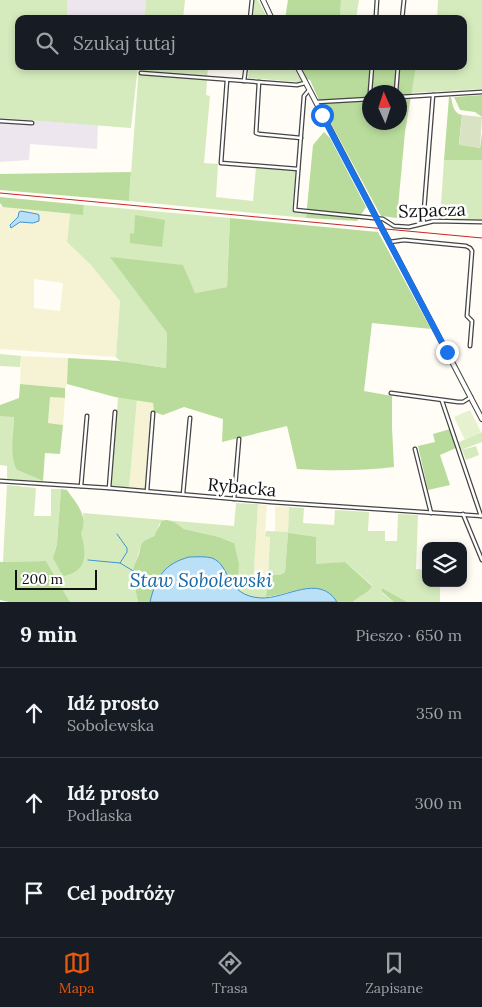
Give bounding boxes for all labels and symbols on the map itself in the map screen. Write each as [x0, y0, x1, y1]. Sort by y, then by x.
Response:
north arrow [362, 85, 407, 130]
route start [311, 104, 334, 127]
street label: Szpacza [398, 197, 466, 223]
route end [436, 341, 459, 364]
street label: Rybacka [207, 473, 277, 501]
scale bar [15, 567, 98, 590]
water label: Staw Sobolewski [130, 568, 272, 592]

